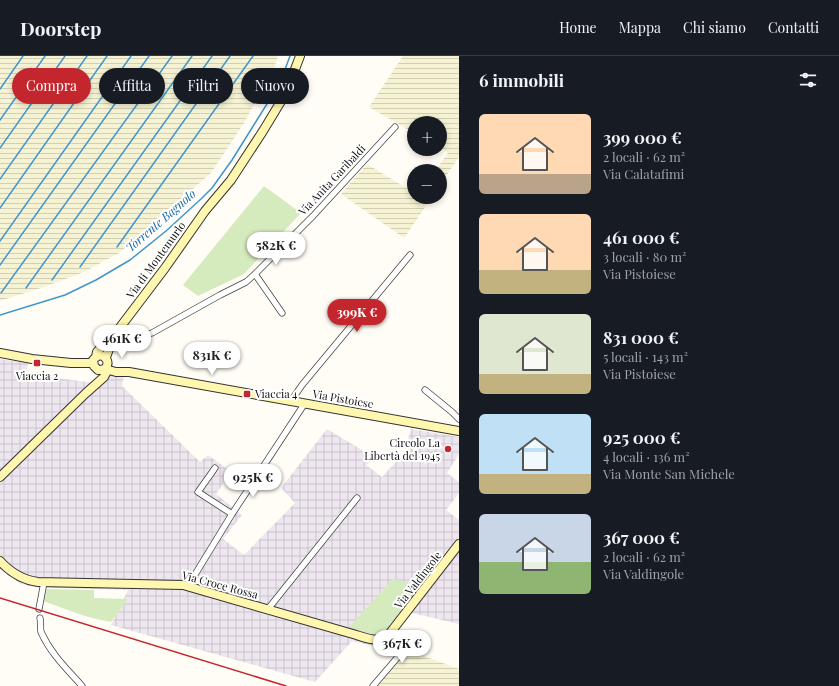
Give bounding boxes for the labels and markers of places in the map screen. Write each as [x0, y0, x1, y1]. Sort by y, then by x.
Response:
pin: 582K € [243, 232, 309, 266]
pin: 399K € [324, 299, 390, 333]
pin: 461K € [89, 325, 155, 359]
pin: 831K € [179, 342, 245, 376]
marker: Viaccia 2 [32, 358, 42, 368]
place label: Viaccia 2 [15, 368, 58, 383]
place label: Viaccia 4 [254, 386, 298, 401]
marker: Viaccia 4 [242, 389, 252, 399]
place label: Circolo La Libertà del 1945 [364, 435, 441, 463]
marker: Circolo La Libertà del 1945 [443, 444, 453, 454]
pin: 925K € [220, 464, 286, 498]
pin: 367K € [369, 630, 435, 664]

